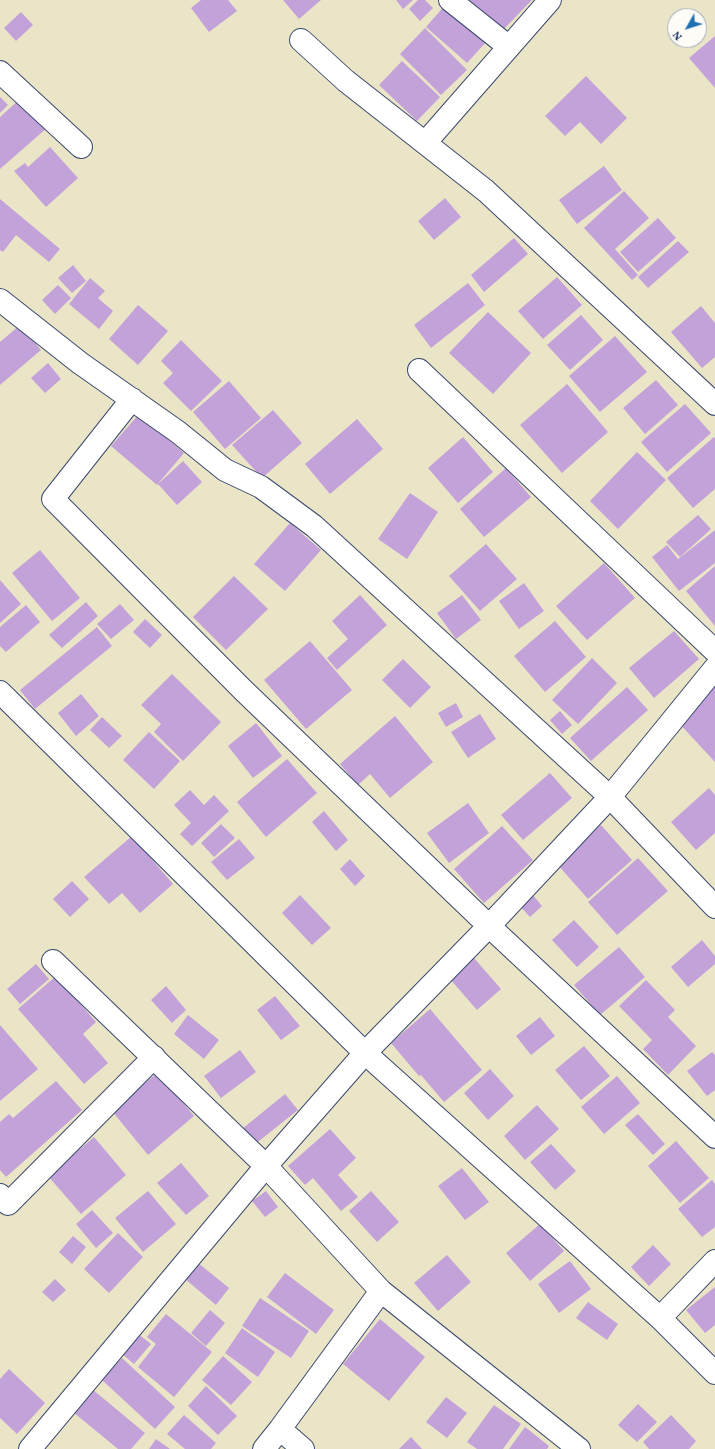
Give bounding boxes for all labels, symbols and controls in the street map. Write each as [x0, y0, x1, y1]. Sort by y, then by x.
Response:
north arrow [667, 8, 707, 48]
text: N [670, 27, 686, 43]

